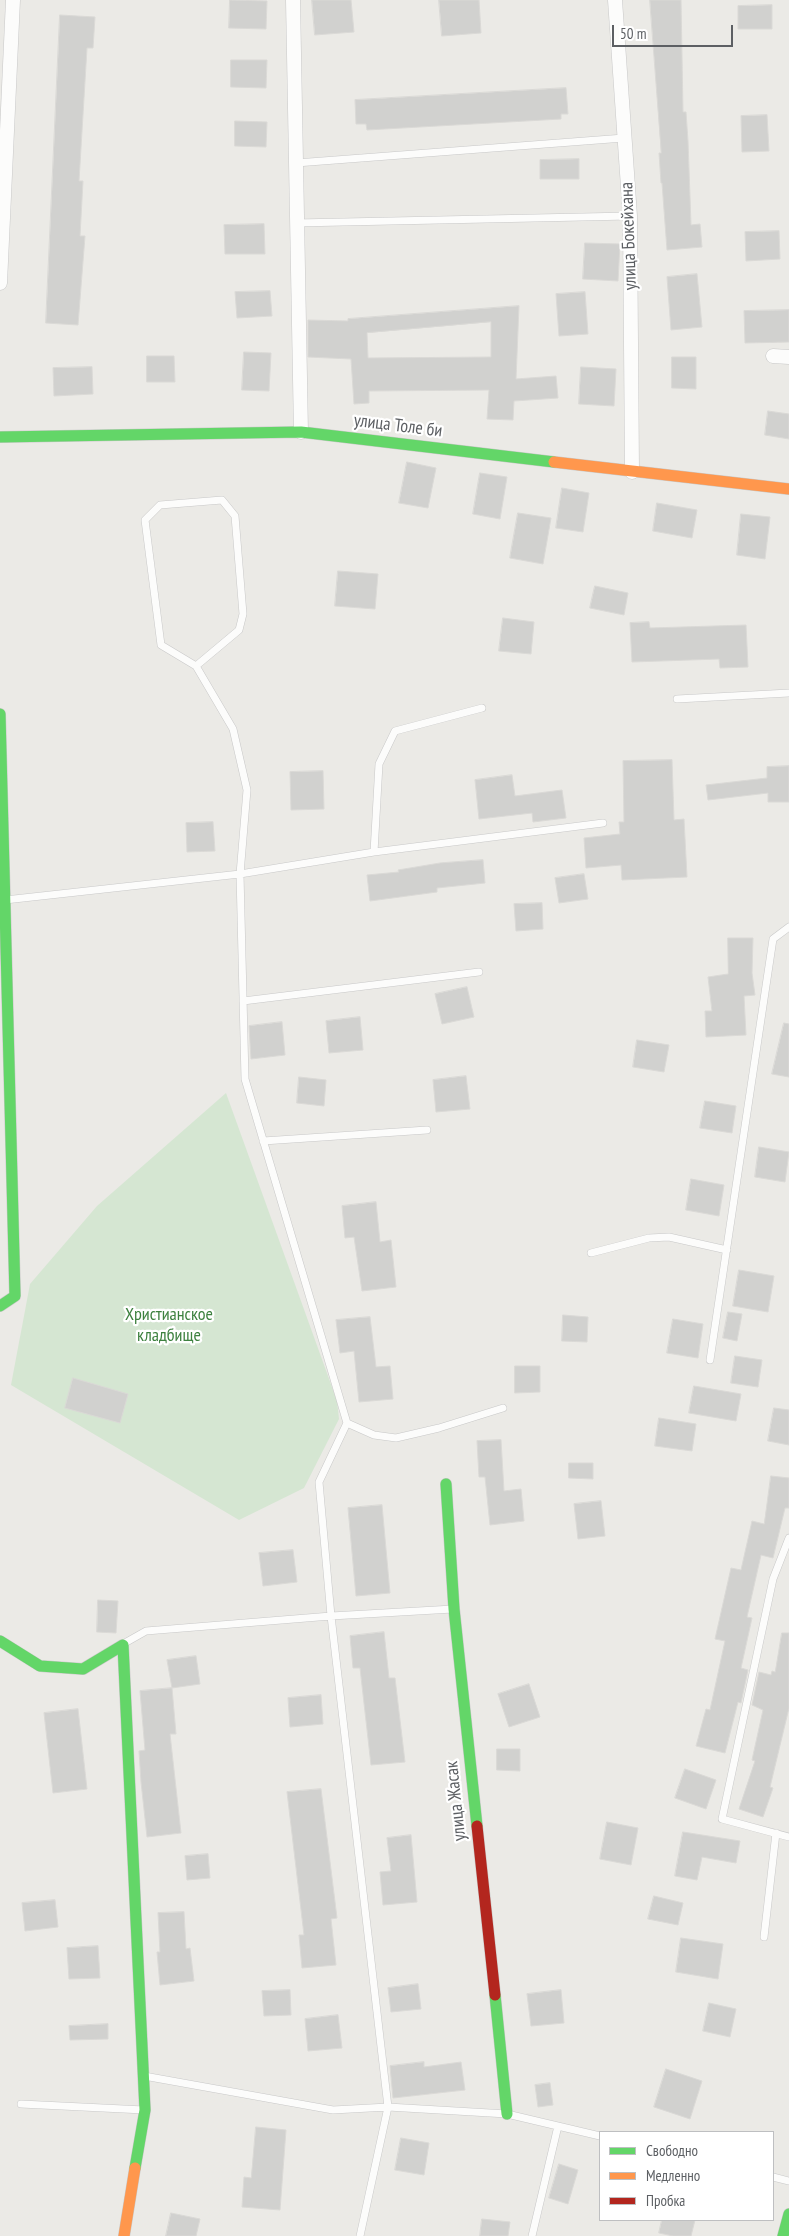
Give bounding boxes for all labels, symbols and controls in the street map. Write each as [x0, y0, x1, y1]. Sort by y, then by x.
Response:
scale bar [614, 15, 735, 47]
text: 50 m [620, 24, 646, 43]
street label: улица Бокейхана [616, 182, 642, 290]
street label: улица Толе би [353, 410, 443, 442]
park label: Христианское кладбище [125, 1304, 213, 1346]
street label: улица Жасак [441, 1760, 471, 1842]
legend [599, 2131, 774, 2221]
text: Свободно [646, 2141, 698, 2160]
text: Медленно [646, 2166, 700, 2185]
text: Пробка [646, 2191, 685, 2210]

